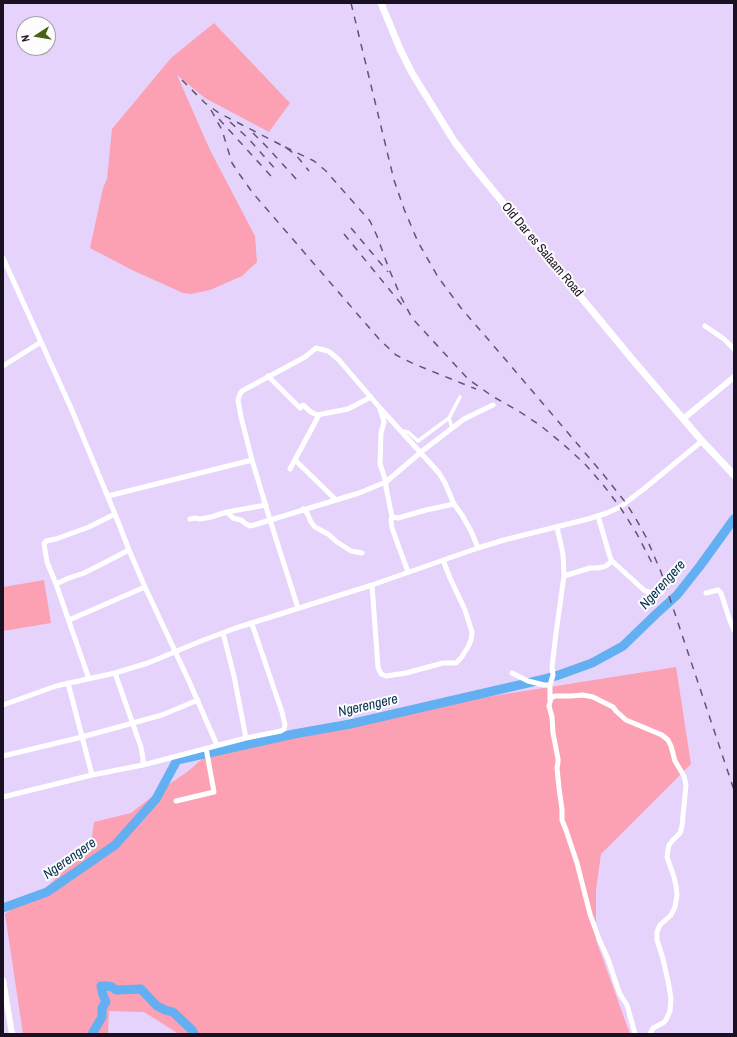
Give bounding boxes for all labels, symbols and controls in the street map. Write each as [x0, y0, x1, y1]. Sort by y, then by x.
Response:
north arrow [16, 16, 56, 56]
text: N [18, 34, 33, 43]
street label: Old Dar es Salaam Road [498, 200, 586, 300]
water label: Ngerengere [636, 557, 690, 613]
water label: Ngerengere [337, 691, 399, 721]
water label: Ngerengere [40, 835, 100, 883]

